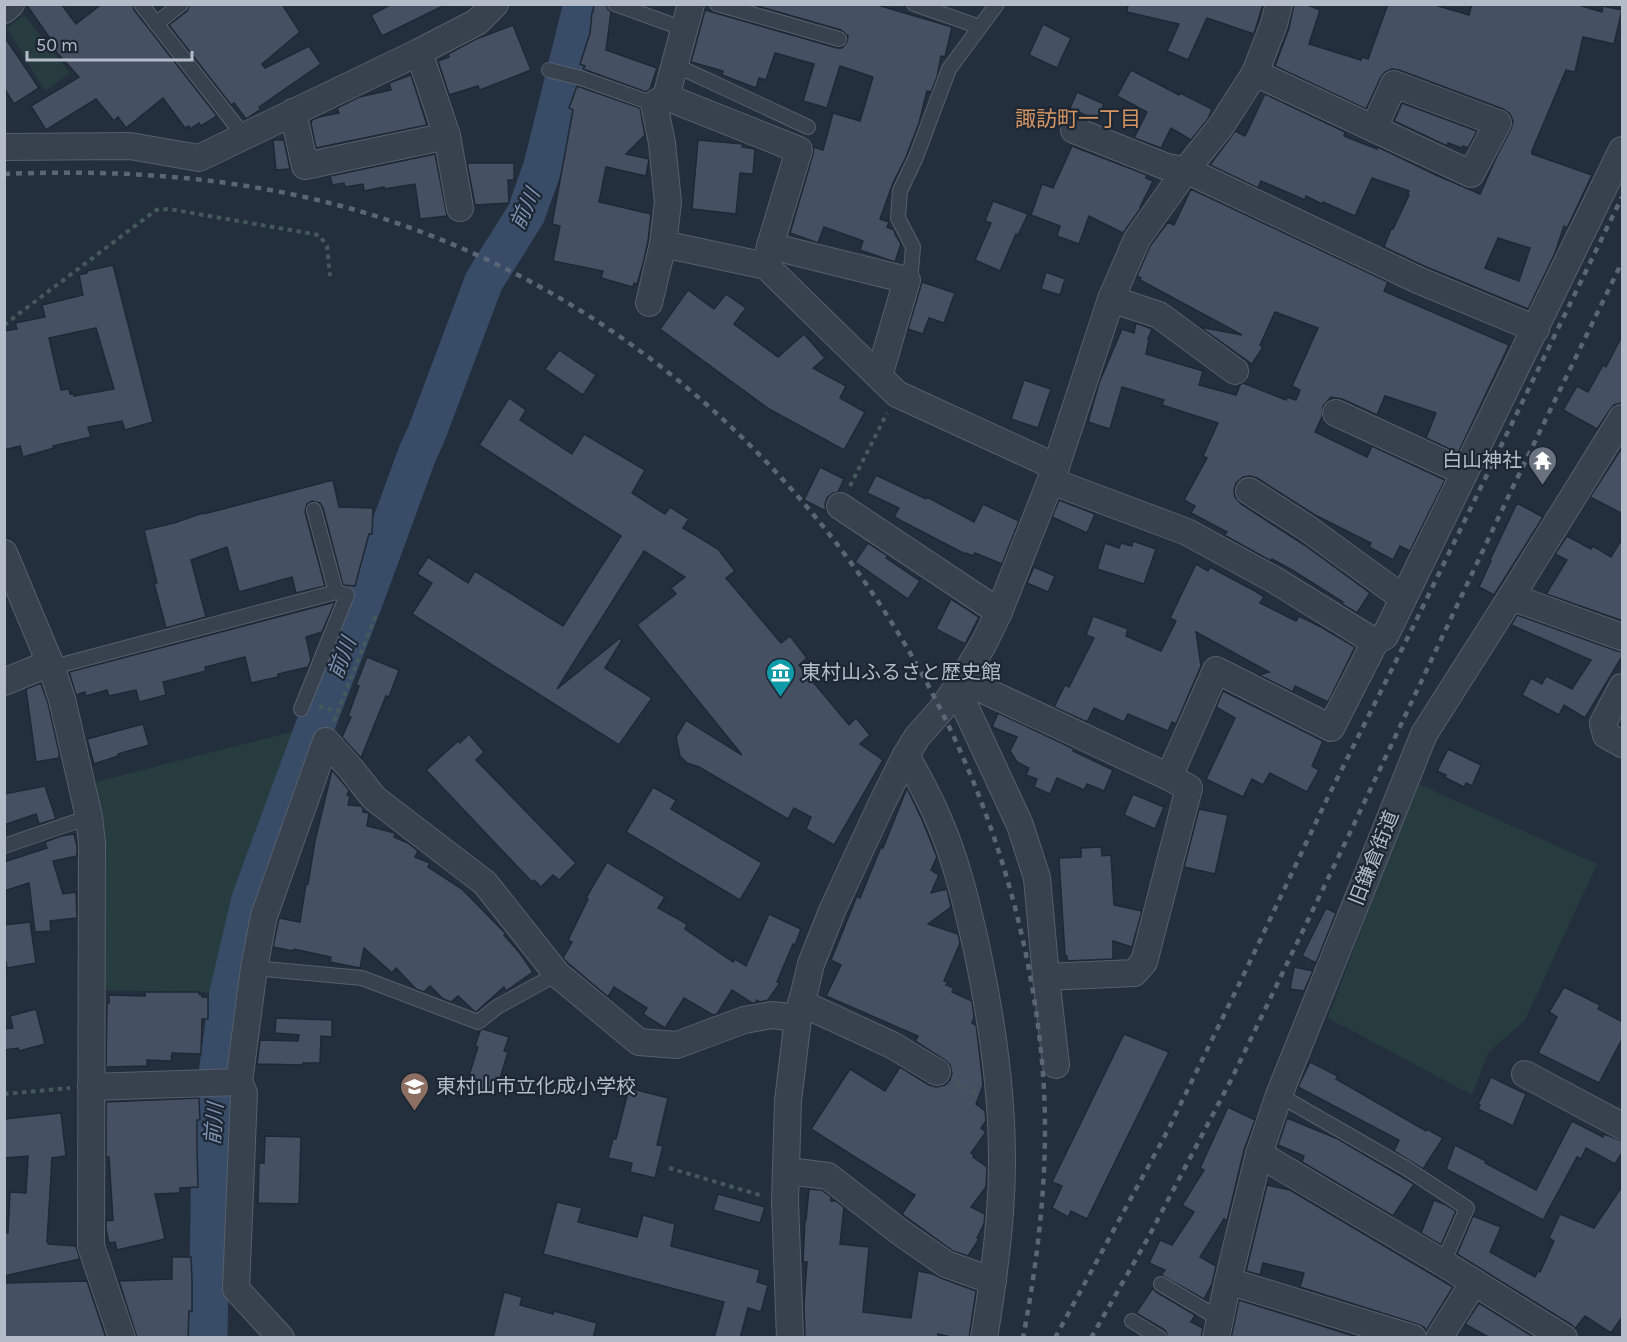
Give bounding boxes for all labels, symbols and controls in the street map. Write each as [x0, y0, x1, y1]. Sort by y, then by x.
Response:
scale bar [27, 24, 192, 62]
text: 50 m [36, 34, 78, 56]
district label: 諏訪町一丁目 [1015, 107, 1141, 131]
water label: 前川 [505, 183, 546, 233]
temple icon: 白山神社 [1527, 444, 1559, 486]
place label: 白山神社 [1442, 449, 1522, 472]
water label: 前川 [323, 632, 361, 682]
museum icon: 東村山ふるさと歴史館 [764, 656, 796, 698]
place label: 東村山ふるさと歴史館 [801, 661, 1001, 684]
street label: 旧鎌倉街道 [1345, 807, 1403, 909]
school or university icon: 東村山市立化成小学校 [399, 1070, 431, 1112]
place label: 東村山市立化成小学校 [436, 1075, 636, 1098]
water label: 前川 [200, 1100, 228, 1146]

